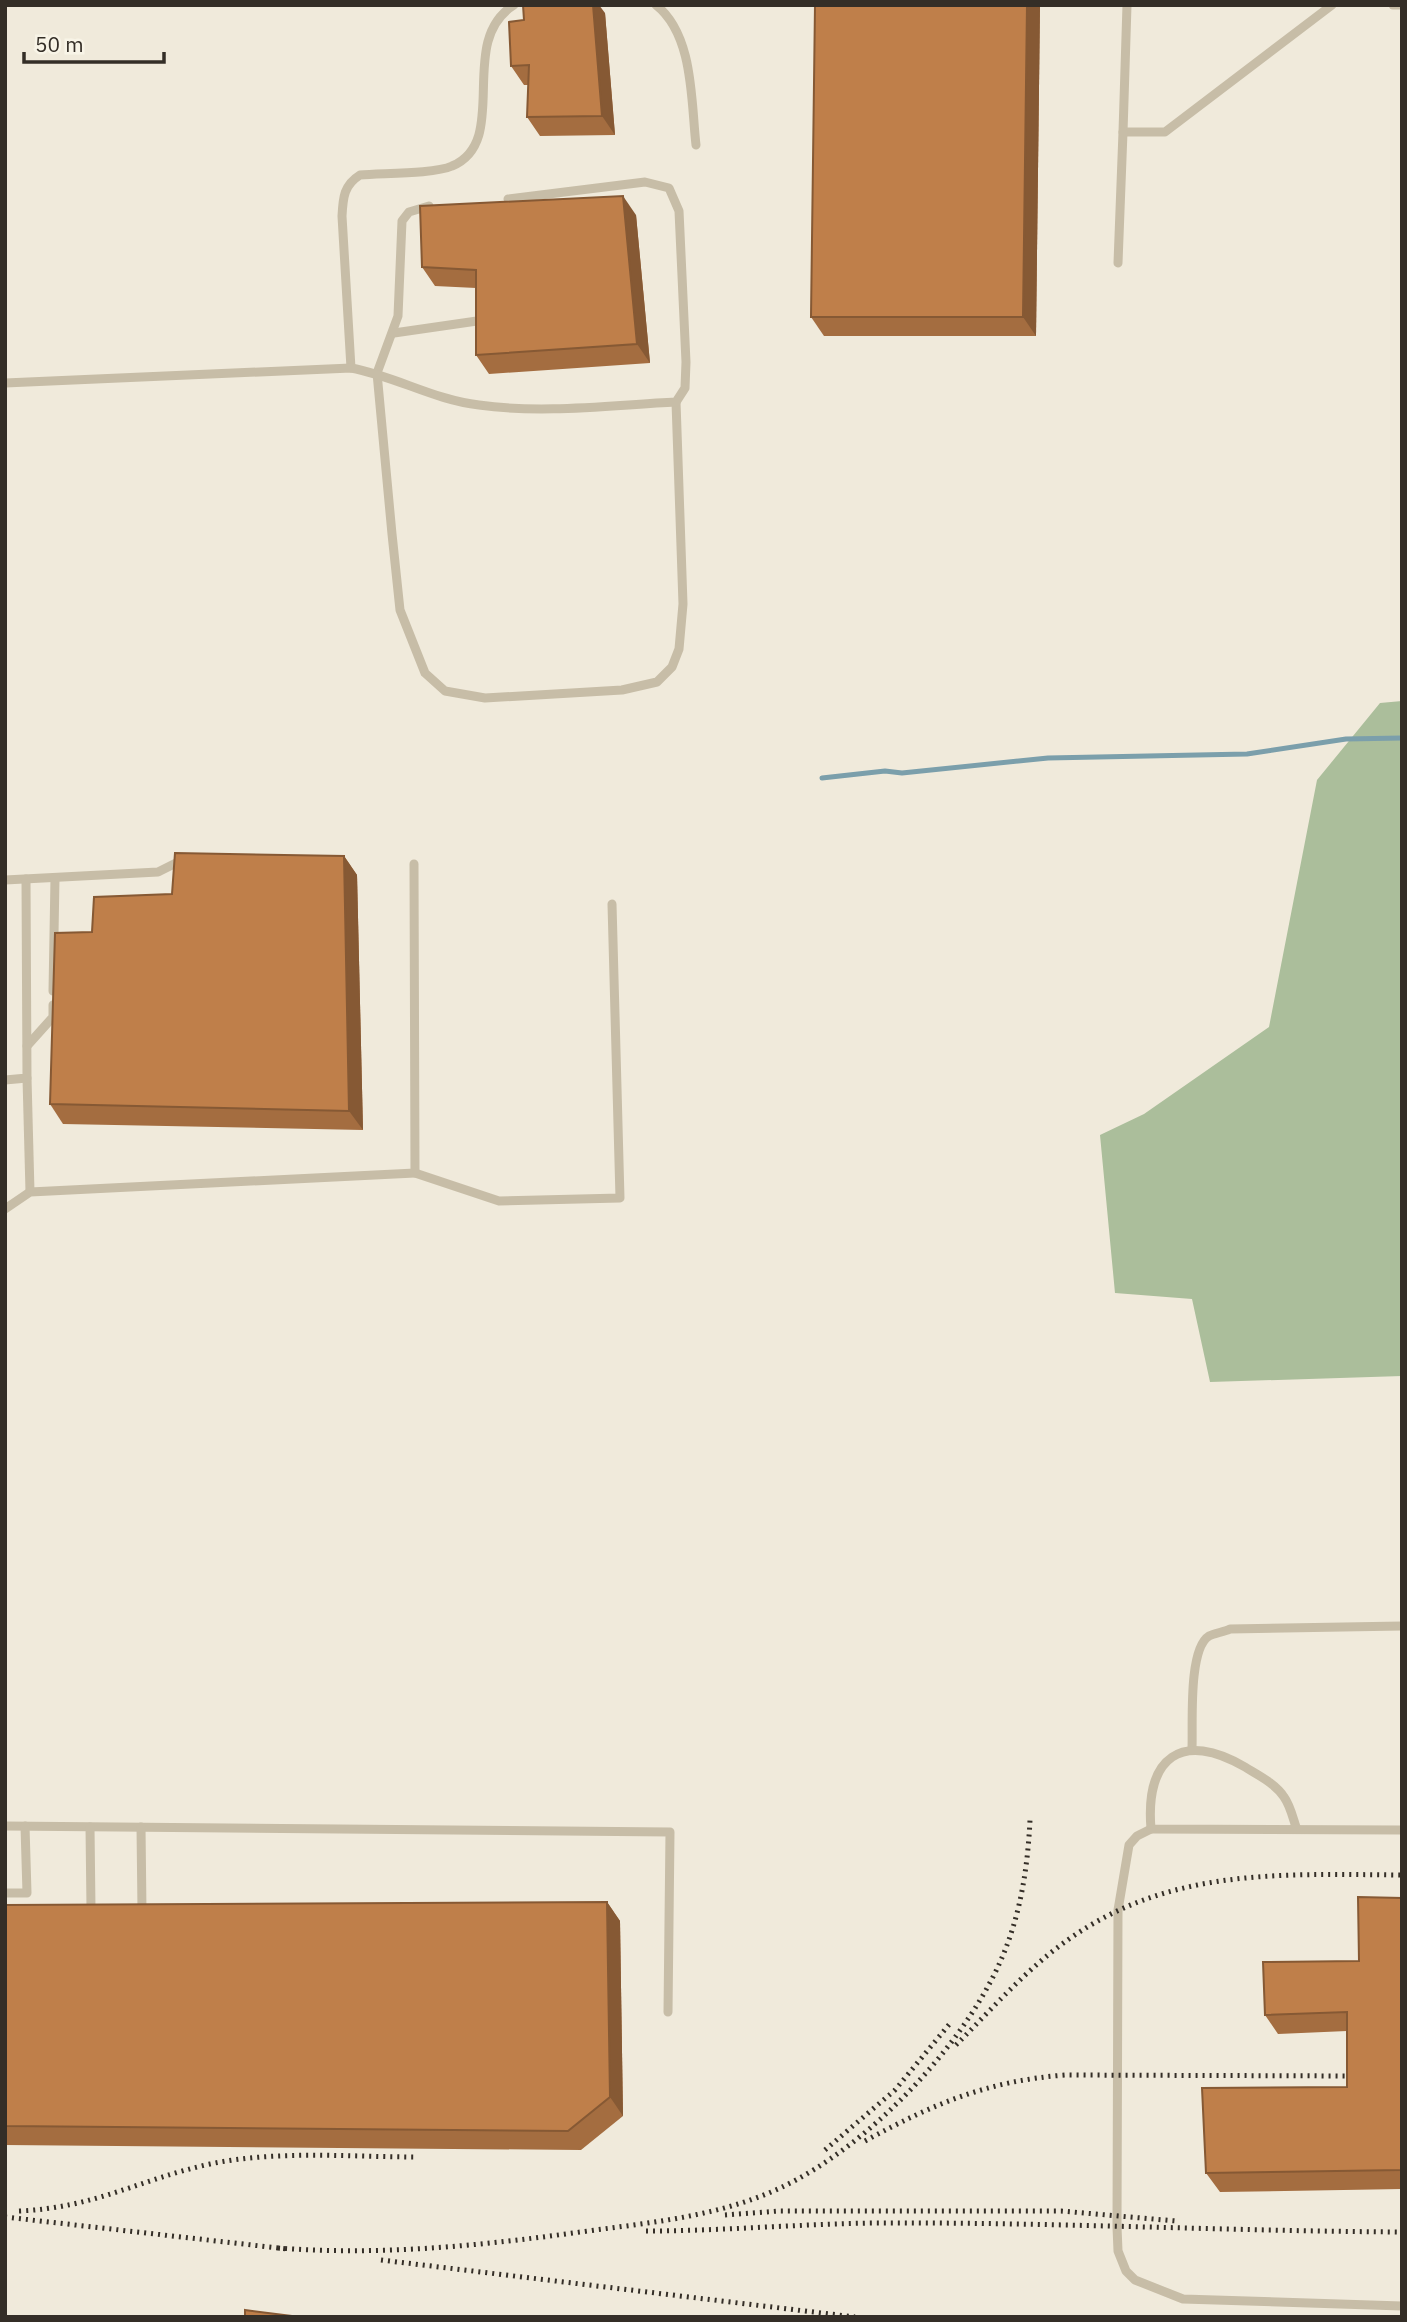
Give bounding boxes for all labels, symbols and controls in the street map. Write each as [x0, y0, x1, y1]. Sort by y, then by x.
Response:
scale bar [24, 21, 164, 65]
text: 50 m [35, 30, 84, 58]

